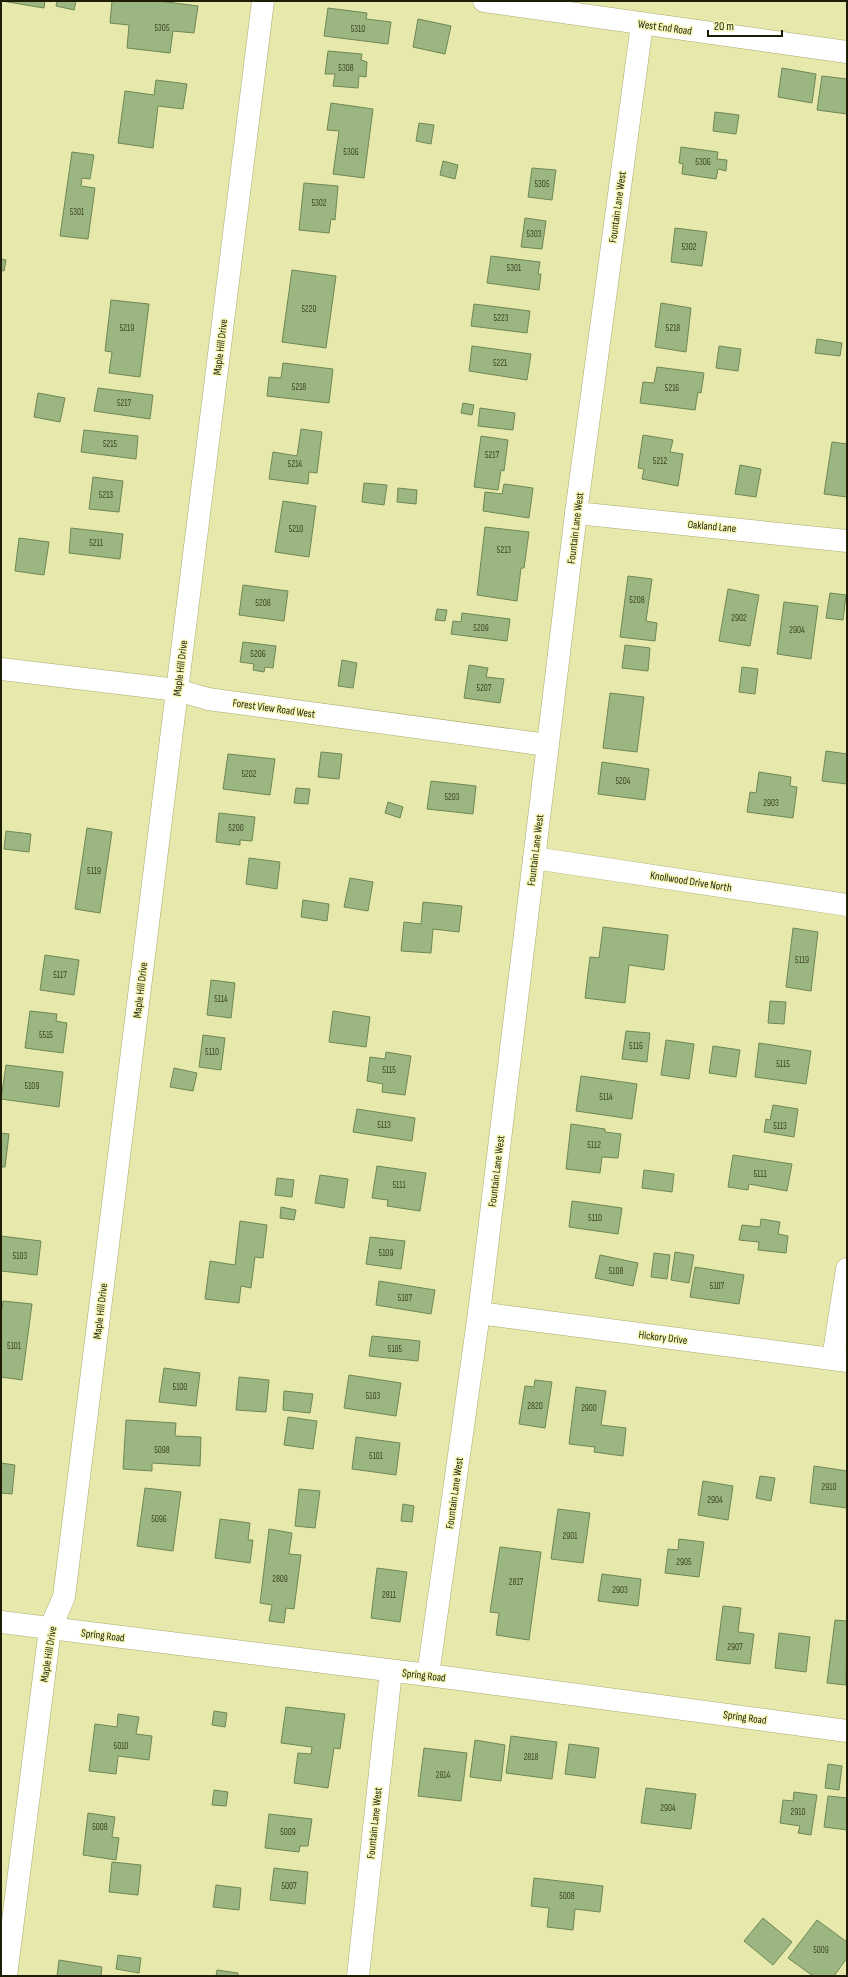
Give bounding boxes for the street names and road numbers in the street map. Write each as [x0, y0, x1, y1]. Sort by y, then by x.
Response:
street label: West End Road [637, 17, 693, 38]
street label: Fountain Lane West [606, 170, 629, 244]
street label: Maple Hill Drive [211, 318, 230, 376]
street label: Fountain Lane West [565, 491, 586, 565]
street label: Oakland Lane [687, 518, 737, 535]
street label: Maple Hill Drive [171, 639, 190, 697]
street label: Forest View Road West [232, 696, 317, 721]
street label: Fountain Lane West [525, 813, 546, 887]
street label: Knollwood Drive North [649, 869, 733, 894]
street label: Maple Hill Drive [131, 961, 150, 1019]
street label: Fountain Lane West [486, 1134, 507, 1208]
street label: Maple Hill Drive [91, 1282, 110, 1340]
street label: Hickory Drive [638, 1328, 688, 1347]
street label: Fountain Lane West [443, 1456, 466, 1530]
street label: Maple Hill Drive [38, 1625, 59, 1683]
street label: Spring Road [80, 1626, 126, 1645]
street label: Spring Road [401, 1666, 447, 1685]
street label: Spring Road [722, 1708, 768, 1727]
street label: Fountain Lane West [364, 1786, 385, 1859]

